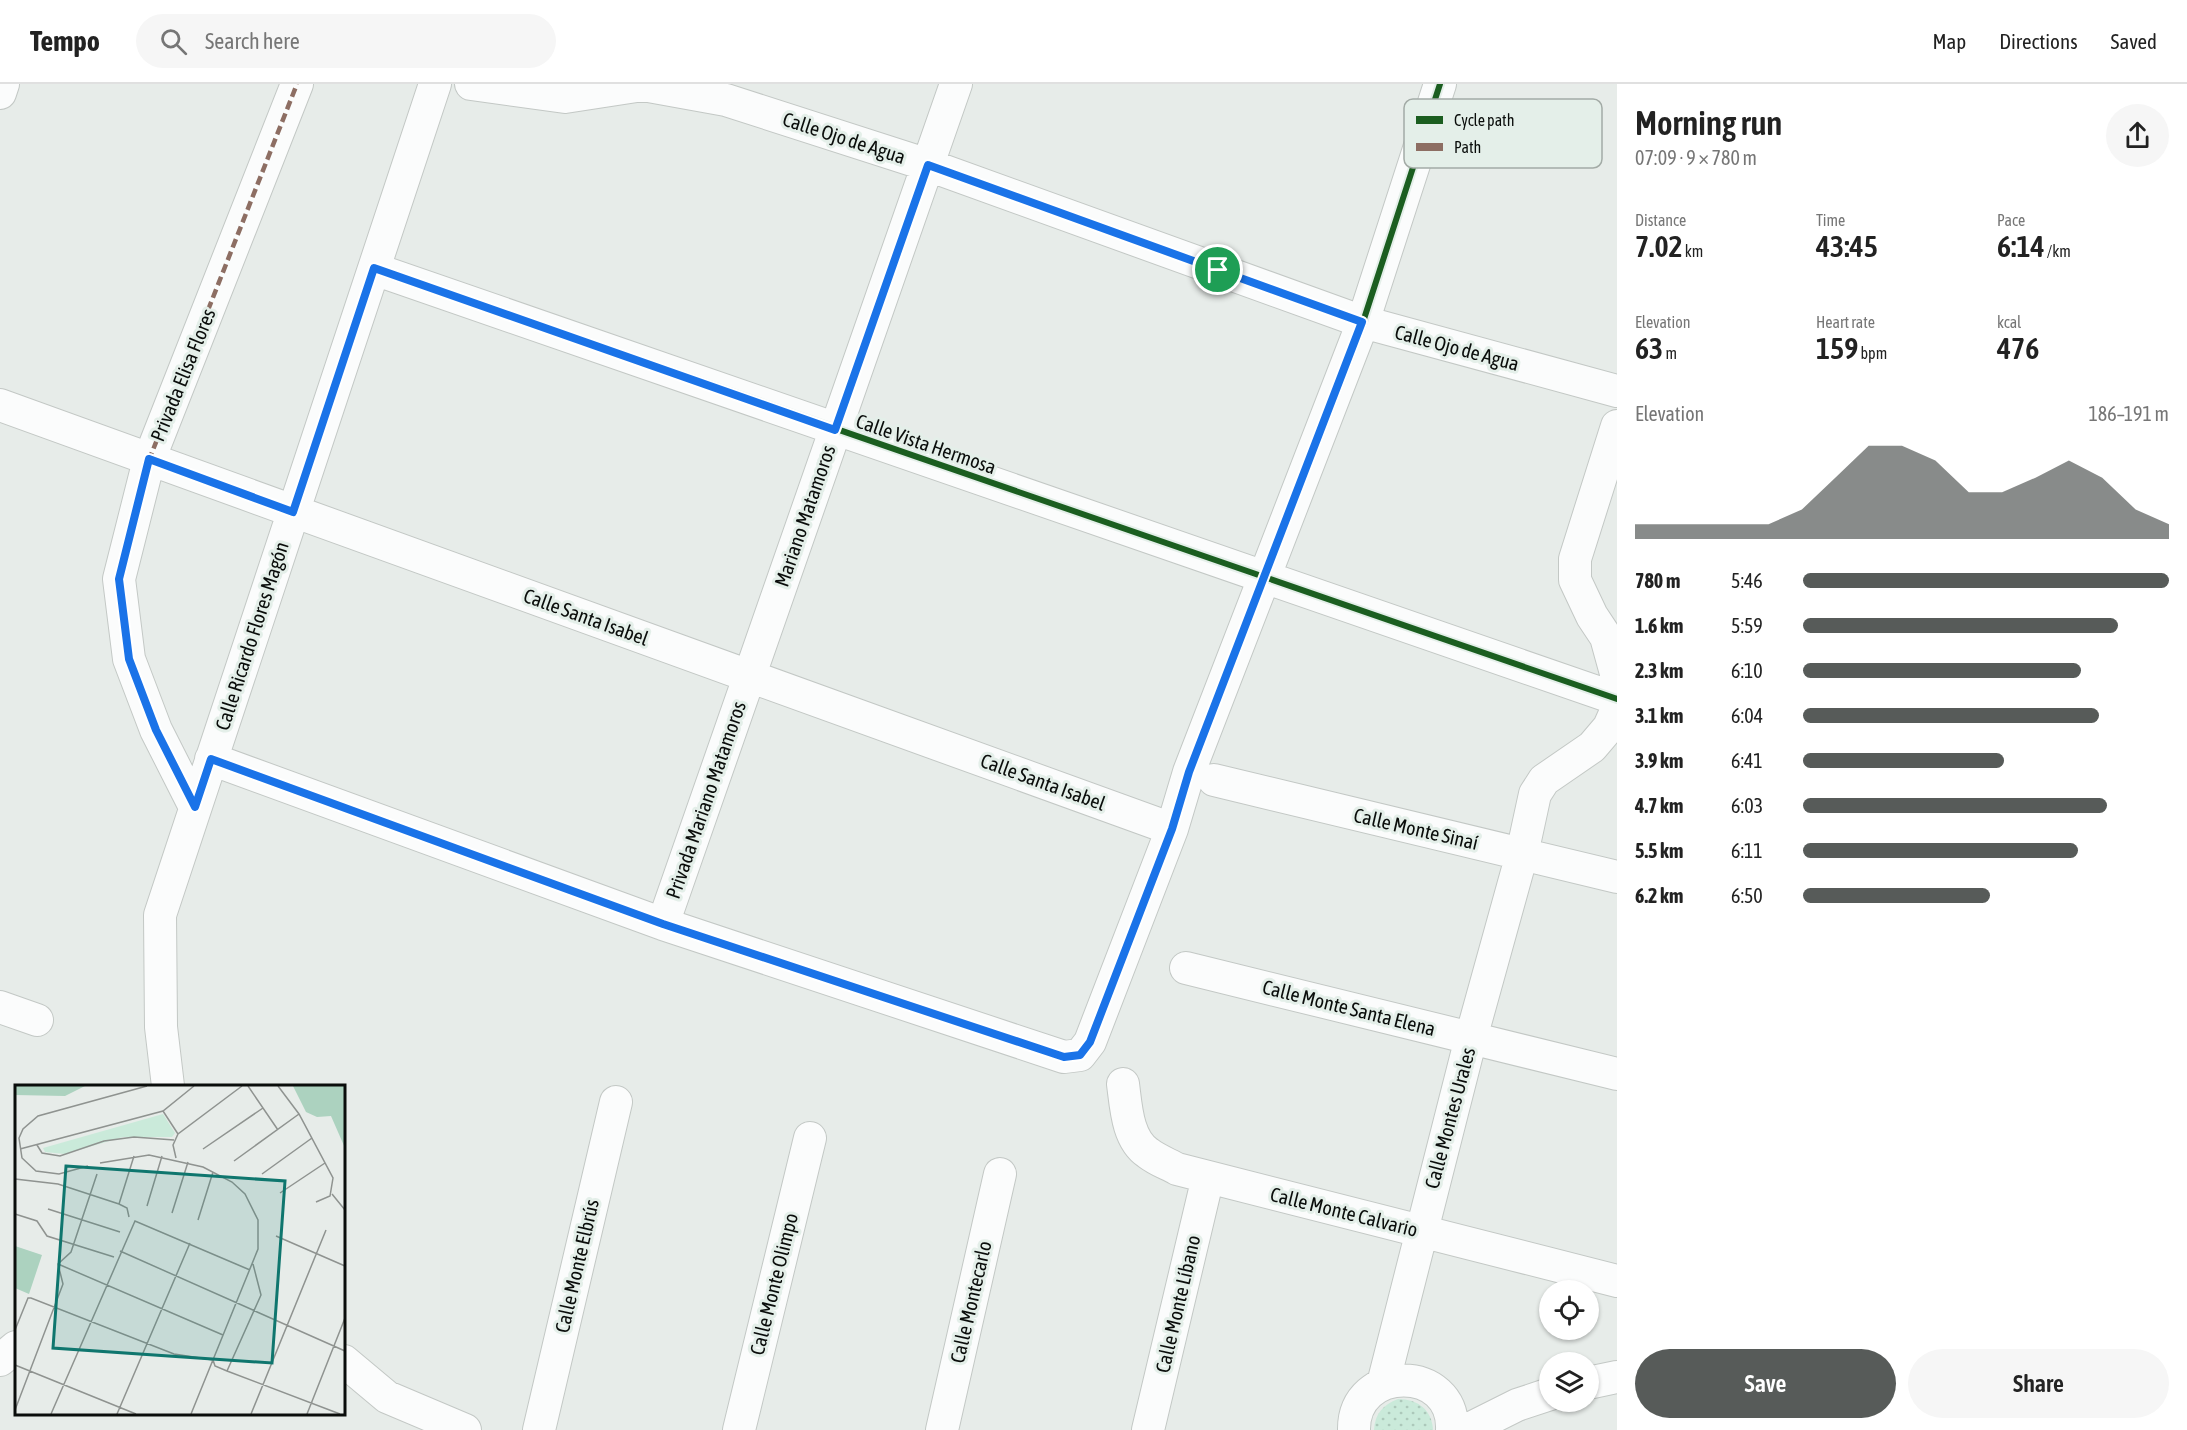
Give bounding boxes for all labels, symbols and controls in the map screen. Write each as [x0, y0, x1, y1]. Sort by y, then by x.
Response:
search box [136, 14, 556, 68]
text: Tempo [30, 25, 100, 57]
icon: search [157, 25, 190, 58]
text: Search here [205, 28, 300, 54]
text: Map [1932, 29, 1966, 53]
text: Directions [1999, 29, 2078, 53]
text: Saved [2111, 29, 2157, 53]
legend [1404, 99, 1602, 168]
text: Morning run [1635, 104, 1782, 142]
button: share [2106, 104, 2169, 167]
street label: Calle Ojo de Agua [780, 107, 908, 168]
text: Cycle path [1454, 111, 1514, 130]
text: Path [1454, 138, 1481, 156]
text: 07:09 · 9 × 780 m [1635, 146, 1757, 169]
text: Distance [1635, 211, 1686, 229]
text: Time [1816, 211, 1845, 229]
text: Pace [1997, 211, 2025, 229]
text: 7.02 [1635, 229, 1683, 263]
text: 43:45 [1816, 229, 1878, 263]
text: 6:14 [1997, 229, 2045, 263]
text: km [1683, 242, 1703, 260]
text: /km [2045, 242, 2071, 260]
pin [1192, 244, 1243, 295]
icon: arrive [1201, 253, 1234, 286]
street label: Privada Elisa Flores [145, 305, 220, 445]
text: Elevation [1635, 313, 1690, 331]
text: Heart rate [1816, 313, 1875, 331]
text: kcal [1997, 313, 2021, 331]
street label: Calle Ojo de Agua [1393, 320, 1522, 375]
text: 63 [1635, 331, 1663, 365]
text: 159 [1816, 331, 1858, 365]
text: 476 [1997, 331, 2039, 365]
text: m [1663, 344, 1677, 362]
text: bpm [1858, 344, 1887, 362]
text: Elevation [1635, 402, 1704, 425]
text: 186–191 m [2088, 402, 2169, 425]
street label: Calle Vista Hermosa [853, 409, 999, 478]
street label: Mariano Matamoros [770, 442, 840, 590]
street label: Calle Ricardo Flores Magón [210, 539, 293, 733]
text: 780 m [1635, 569, 1680, 592]
text: 5:46 [1731, 569, 1763, 592]
street label: Calle Santa Isabel [521, 583, 652, 650]
text: 1.6 km [1635, 614, 1683, 637]
text: 5:59 [1731, 614, 1763, 637]
text: 2.3 km [1635, 659, 1683, 682]
text: 6:10 [1731, 659, 1763, 682]
street label: Privada Mariano Matamoros [661, 698, 750, 902]
text: 3.1 km [1635, 704, 1683, 727]
text: 6:04 [1731, 704, 1763, 727]
street label: Calle Santa Isabel [978, 748, 1109, 815]
text: 3.9 km [1635, 749, 1683, 772]
text: 6:41 [1731, 749, 1763, 772]
text: 4.7 km [1635, 794, 1683, 817]
text: 6:03 [1731, 794, 1763, 817]
street label: Calle Monte Sinaí [1352, 803, 1481, 854]
text: 5.5 km [1635, 839, 1683, 862]
text: 6:11 [1731, 839, 1763, 862]
text: 6.2 km [1635, 884, 1683, 907]
text: 6:50 [1731, 884, 1763, 907]
street label: Calle Monte Santa Elena [1260, 975, 1438, 1040]
street label: Calle Montes Urales [1420, 1045, 1479, 1191]
inset map [15, 1085, 345, 1415]
street label: Calle Monte Calvario [1268, 1182, 1420, 1241]
street label: Calle Monte Elbrús [550, 1197, 603, 1335]
street label: Calle Monte Olimpo [745, 1211, 802, 1357]
street label: Calle Monte Líbano [1150, 1233, 1205, 1375]
street label: Calle Montecarlo [945, 1239, 996, 1365]
map controls [1539, 1280, 1599, 1412]
button: locate [1539, 1280, 1599, 1340]
button: Save [1635, 1349, 1896, 1418]
button: Share [1908, 1349, 2169, 1418]
button: layers [1539, 1352, 1599, 1412]

